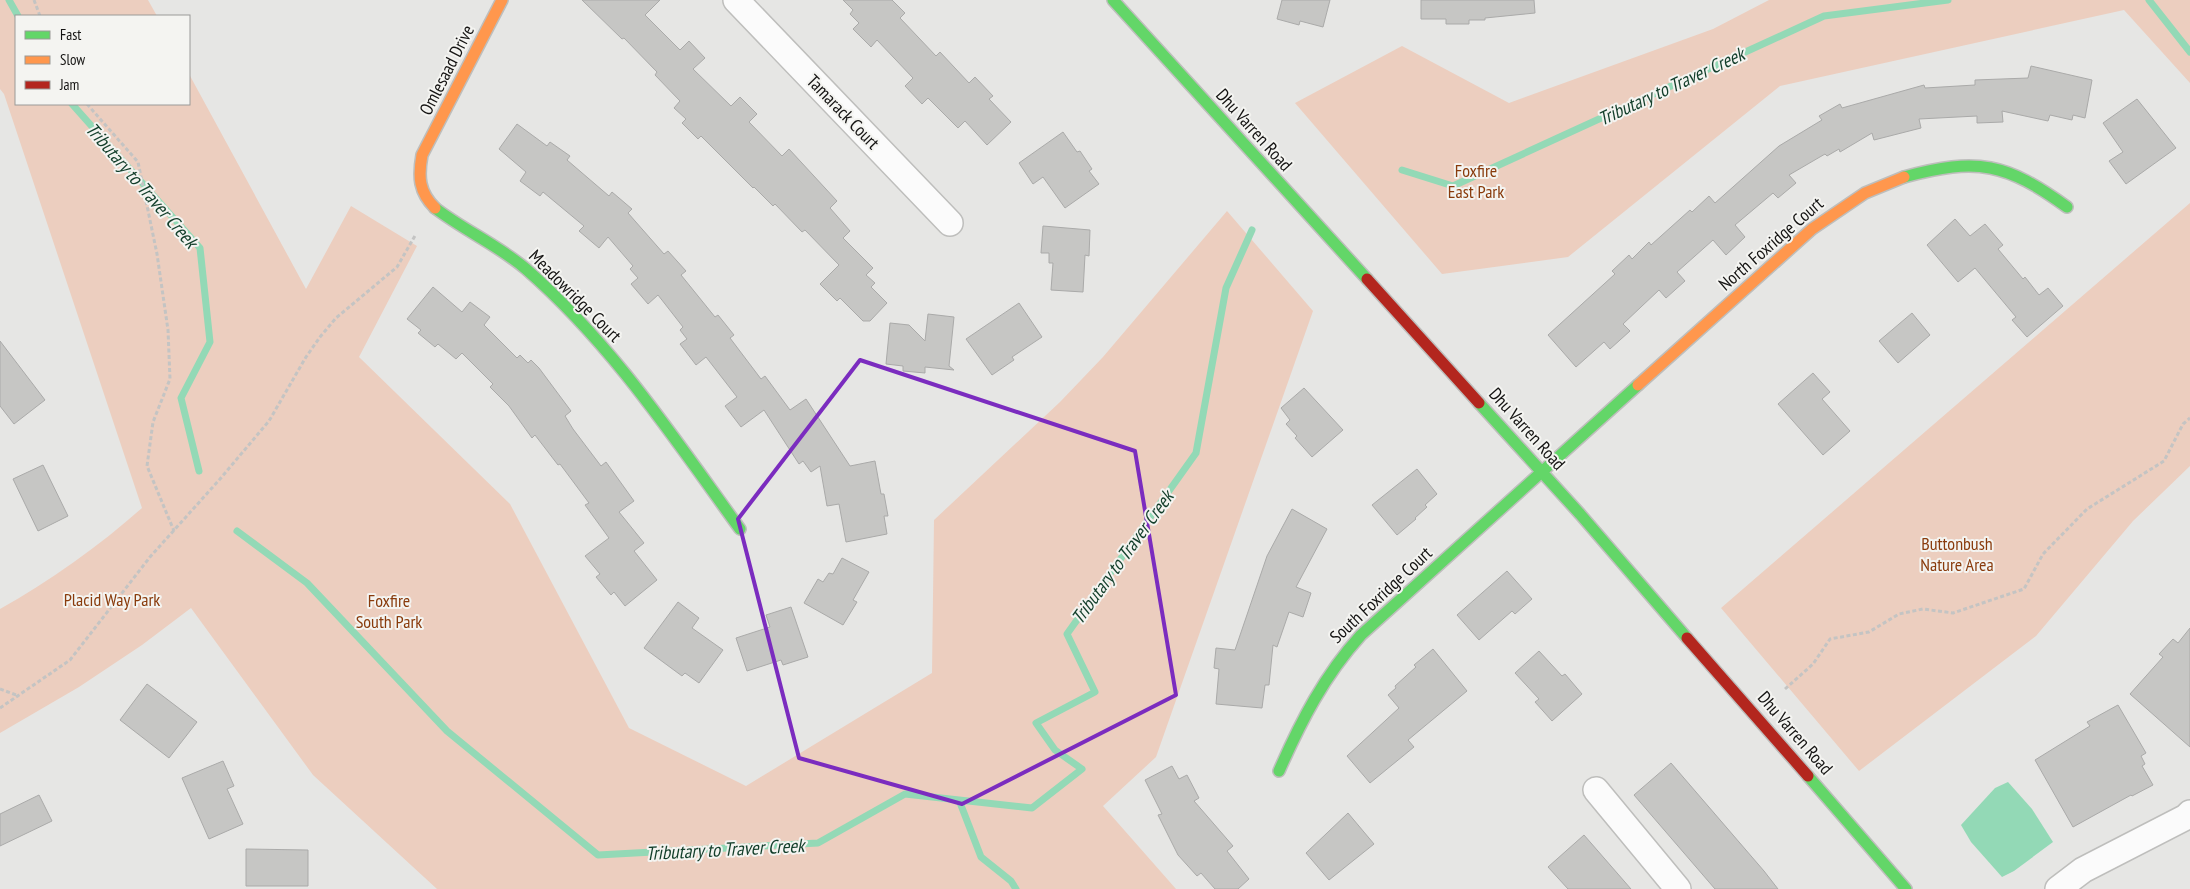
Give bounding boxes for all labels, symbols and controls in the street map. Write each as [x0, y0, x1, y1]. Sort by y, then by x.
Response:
legend [15, 15, 190, 105]
street label: Omlesaad Drive [414, 21, 479, 119]
text: Fast [60, 25, 81, 44]
water label: Tributary to Traver Creek [1594, 40, 1750, 130]
text: Slow [60, 50, 85, 69]
street label: Tamarack Court [802, 69, 885, 154]
text: Jam [59, 75, 79, 94]
street label: Dhu Varren Road [1211, 84, 1297, 176]
water label: Tributary to Traver Creek [81, 117, 205, 255]
park label: Foxfire East Park [1448, 159, 1504, 203]
street label: North Foxridge Court [1714, 192, 1828, 295]
street label: Meadowridge Court [524, 245, 626, 347]
street label: Dhu Varren Road [1484, 383, 1570, 475]
water label: Tributary to Traver Creek [1066, 484, 1180, 628]
park label: Buttonbush Nature Area [1920, 532, 1994, 576]
street label: South Foxridge Court [1325, 541, 1437, 648]
park label: Placid Way Park [64, 588, 160, 611]
park label: Foxfire South Park [356, 589, 422, 633]
street label: Dhu Varren Road [1753, 686, 1838, 779]
water label: Tributary to Traver Creek [645, 833, 808, 865]

